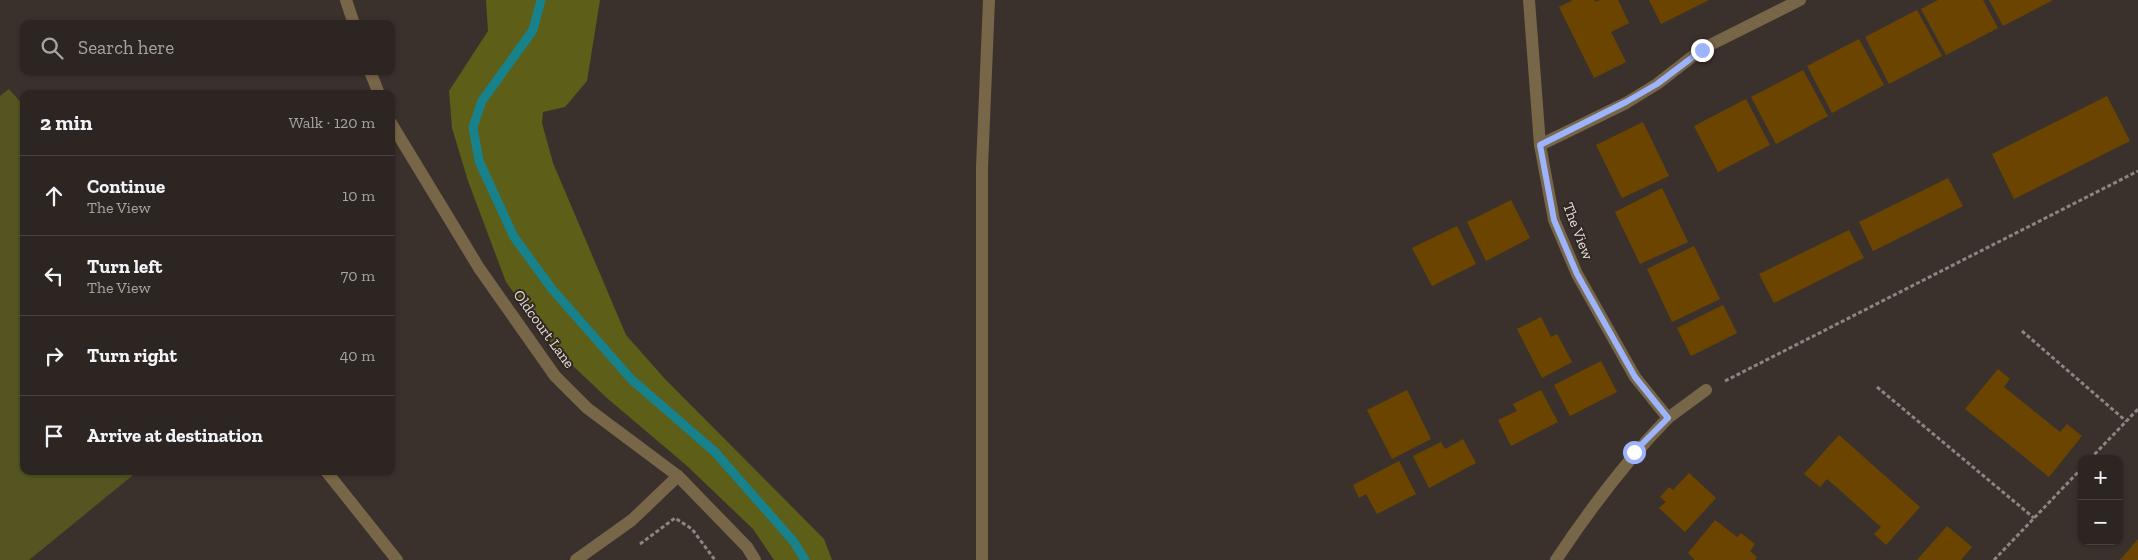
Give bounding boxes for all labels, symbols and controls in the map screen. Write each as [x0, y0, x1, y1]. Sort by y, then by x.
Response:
search box [20, 20, 395, 75]
icon: search [38, 34, 66, 62]
text: Search here [78, 36, 174, 59]
route end [1691, 39, 1714, 62]
text: 2 min [40, 110, 92, 135]
text: Walk · 120 m [289, 113, 375, 132]
text: Continue [87, 175, 165, 198]
icon: ahead [40, 182, 68, 210]
text: 10 m [342, 186, 375, 205]
text: The View [87, 198, 151, 217]
street label: The View [1559, 200, 1597, 263]
text: Turn left [87, 255, 162, 278]
icon: left [40, 262, 68, 290]
text: 70 m [341, 266, 375, 285]
text: The View [87, 278, 151, 297]
street label: Oldcourt Lane [510, 286, 578, 372]
icon: right [40, 342, 68, 370]
text: Turn right [87, 344, 177, 367]
text: 40 m [340, 346, 375, 365]
icon: arrive [40, 422, 68, 450]
text: Arrive at destination [87, 424, 263, 447]
route start [1623, 441, 1646, 464]
map controls [2078, 455, 2123, 545]
button: + [2078, 455, 2123, 500]
button: − [2078, 500, 2123, 545]

